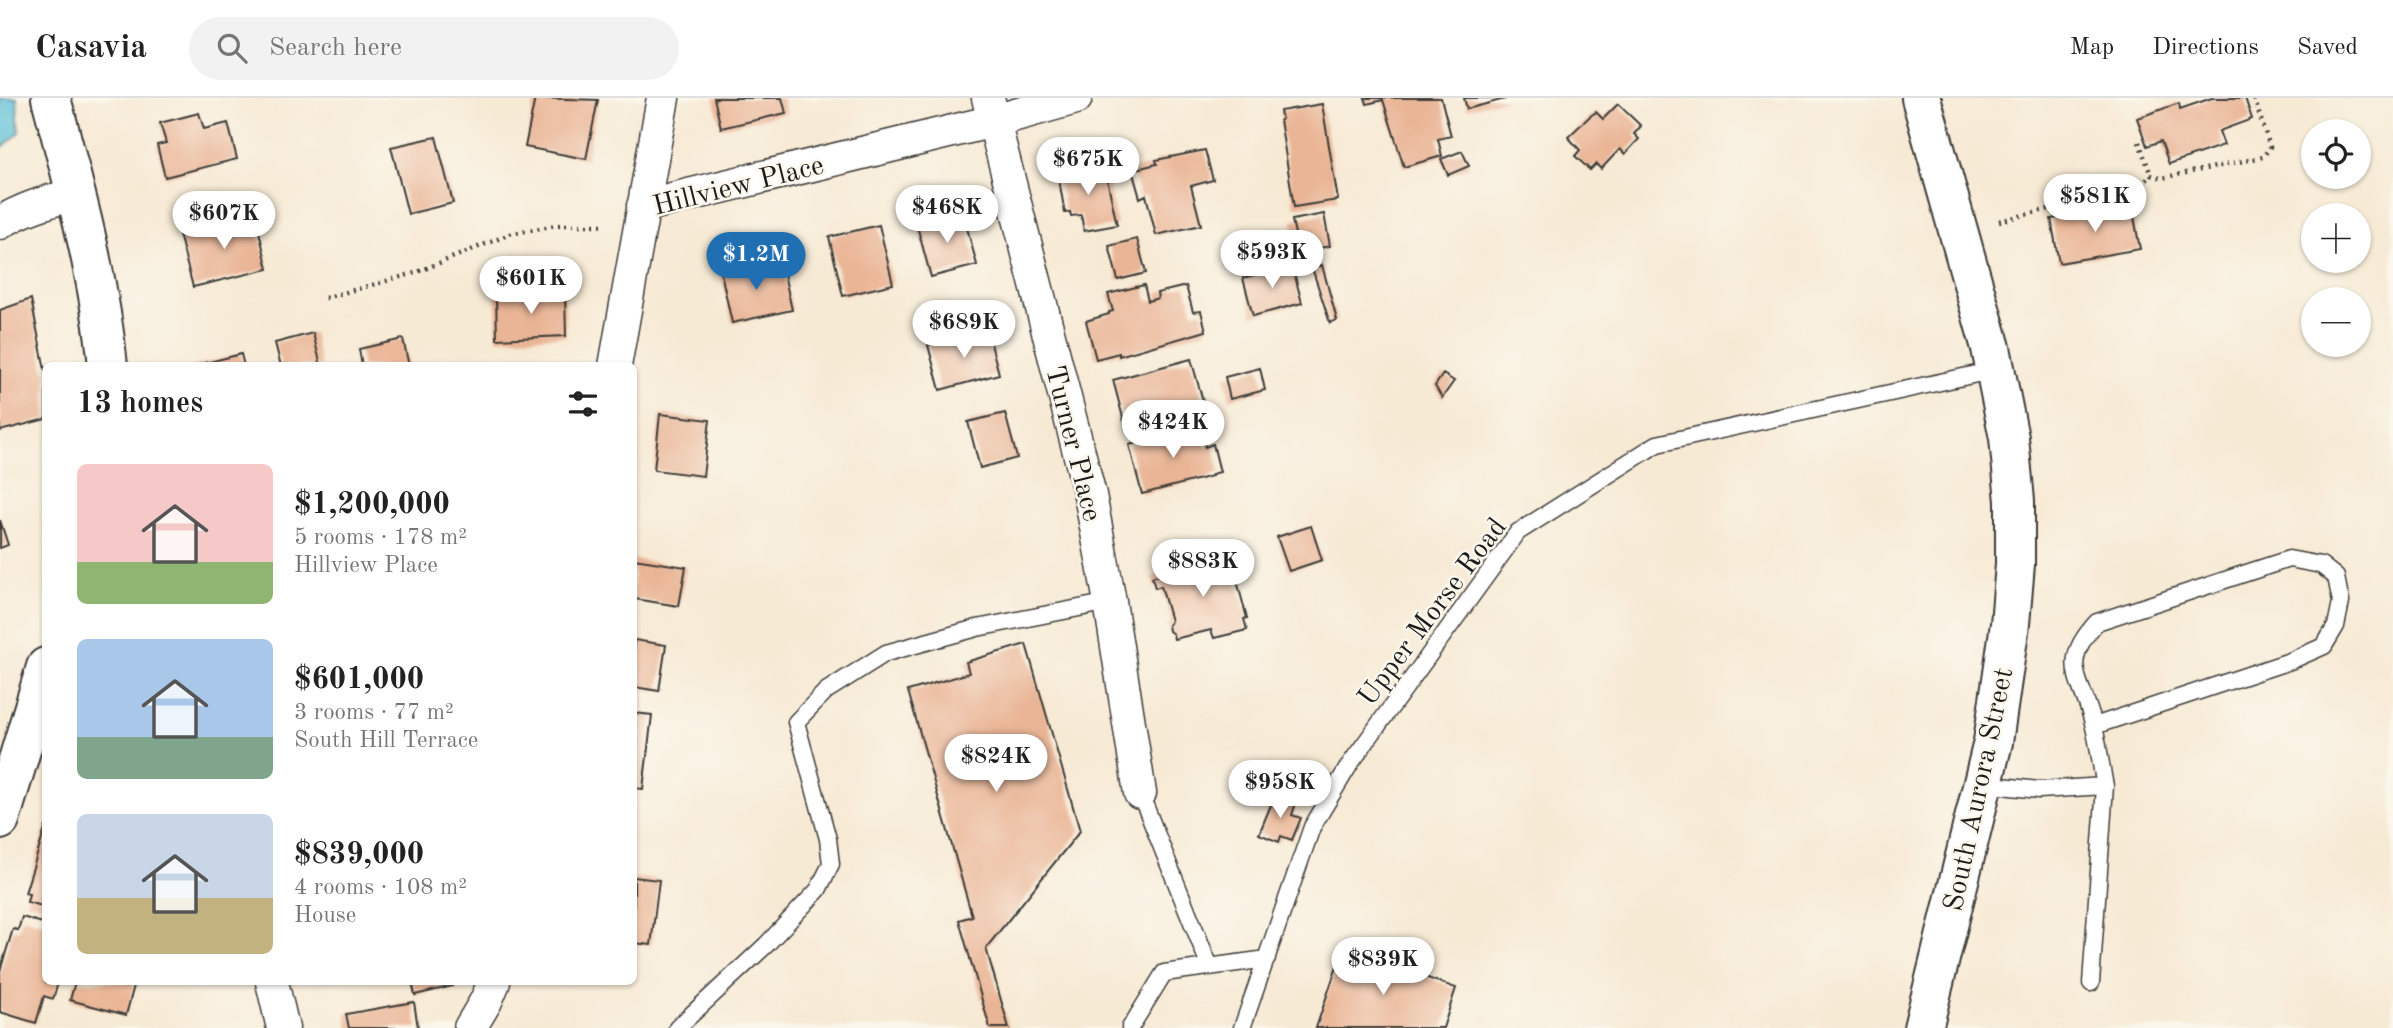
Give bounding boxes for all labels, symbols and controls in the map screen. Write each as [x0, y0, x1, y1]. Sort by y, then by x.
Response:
search box [189, 17, 679, 80]
icon: search [213, 29, 251, 67]
text: Casavia [35, 32, 147, 65]
text: Search here [269, 35, 402, 61]
text: Map [2070, 36, 2114, 60]
text: Directions [2152, 36, 2259, 60]
text: Saved [2297, 36, 2358, 60]
map controls [2301, 119, 2371, 357]
button: locate [2301, 119, 2371, 189]
pin: $675K [1039, 138, 1137, 197]
text: $675K [1052, 148, 1124, 171]
street label: Hillview Place [650, 152, 827, 222]
pin: $581K [2046, 174, 2144, 234]
text: $581K [2059, 185, 2131, 208]
pin: $468K [898, 186, 996, 245]
pin: $607K [175, 192, 273, 251]
text: $468K [911, 196, 983, 219]
text: $607K [188, 202, 260, 225]
button: + [2301, 203, 2371, 273]
pin: $593K [1223, 230, 1321, 290]
pin: $1.2M [707, 232, 805, 292]
text: $593K [1236, 241, 1308, 264]
text: $1.2M [723, 243, 789, 266]
pin: $601K [482, 256, 580, 316]
text: $601K [495, 267, 567, 290]
button: − [2301, 287, 2371, 357]
pin: $689K [915, 300, 1013, 360]
text: $689K [928, 311, 1000, 334]
street label: Turner Place [1039, 363, 1105, 524]
icon: filters [564, 385, 602, 423]
text: 13 homes [77, 389, 203, 419]
pin: $424K [1124, 400, 1222, 460]
text: $424K [1137, 411, 1209, 434]
text: $1,200,000 [294, 490, 450, 520]
icon: home [133, 492, 217, 576]
street label: Upper Morse Road [1354, 514, 1513, 712]
text: 5 rooms · 178 m² [294, 526, 467, 549]
pin: $883K [1154, 540, 1252, 599]
text: $883K [1167, 550, 1239, 573]
text: Hillview Place [294, 554, 438, 577]
text: $601,000 [294, 665, 424, 695]
street label: South Aurora Street [1940, 665, 2019, 914]
icon: home [133, 667, 217, 751]
text: 3 rooms · 77 m² [294, 701, 454, 724]
text: South Hill Terrace [294, 729, 478, 752]
pin: $824K [947, 734, 1045, 794]
text: $824K [960, 745, 1032, 768]
pin: $958K [1231, 760, 1329, 820]
text: $958K [1244, 771, 1316, 794]
text: $839,000 [294, 840, 424, 870]
icon: home [133, 842, 217, 926]
text: 4 rooms · 108 m² [294, 876, 467, 899]
text: House [294, 904, 356, 927]
pin: $839K [1334, 937, 1432, 997]
text: $839K [1347, 948, 1419, 971]

